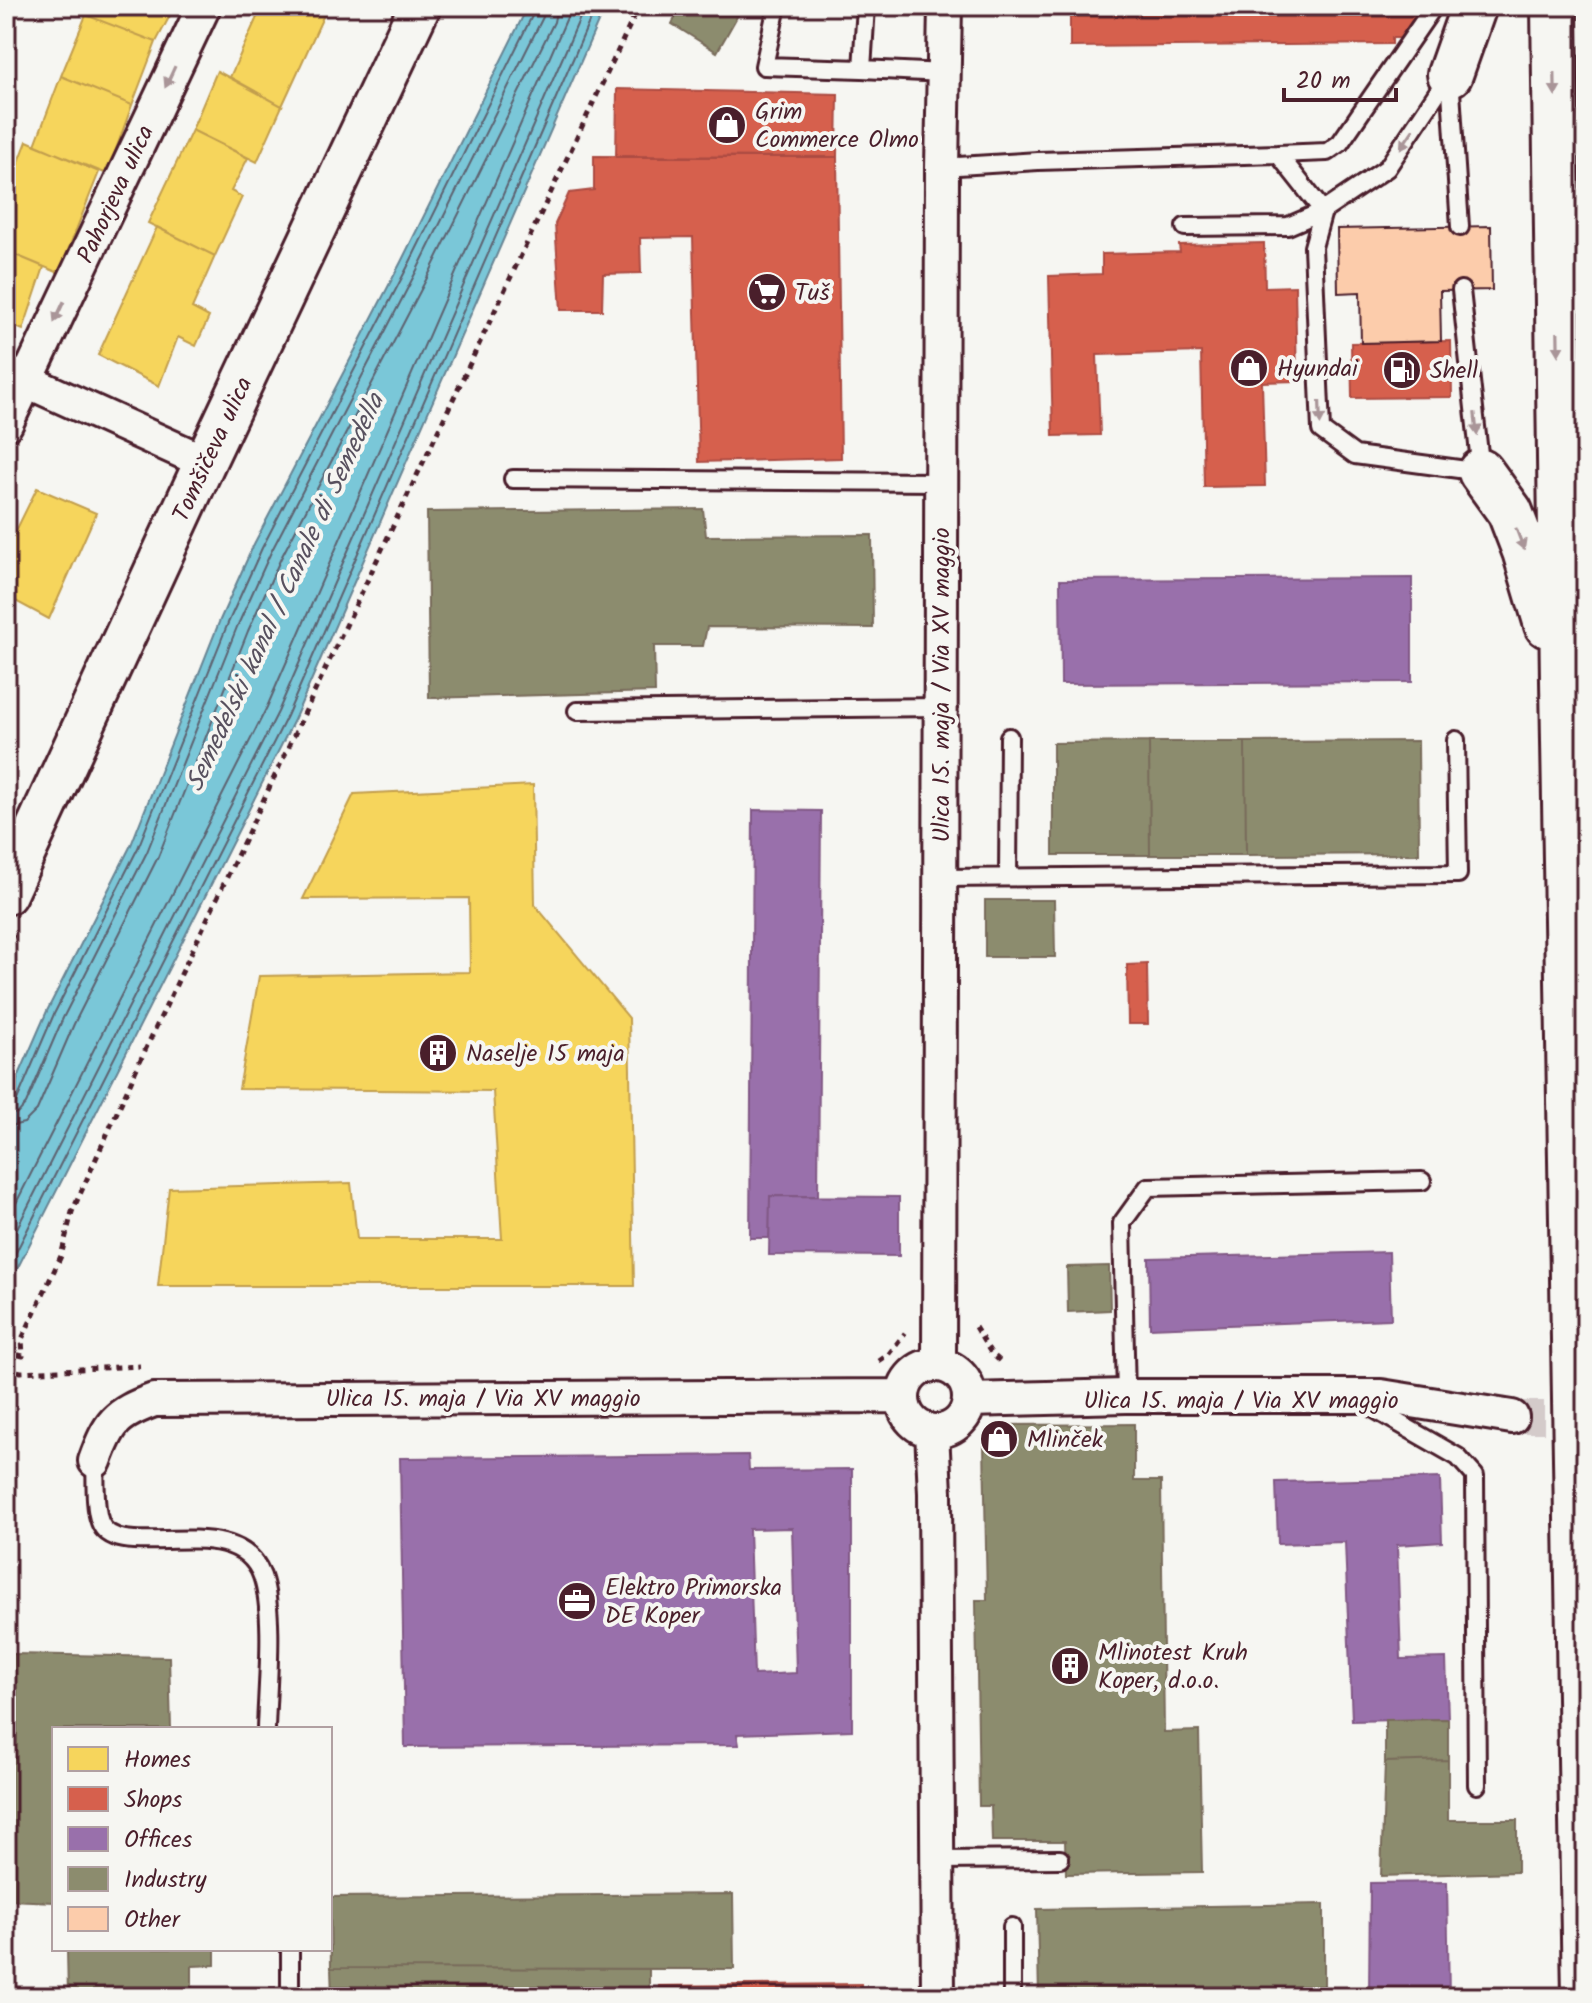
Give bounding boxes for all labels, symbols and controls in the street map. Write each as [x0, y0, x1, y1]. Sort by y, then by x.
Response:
scale bar [1284, 52, 1396, 102]
text: 20 m [1296, 62, 1351, 101]
one-way arrow [163, 65, 177, 88]
one-way arrow [1549, 72, 1561, 97]
place label: Grim Commerce Olmo [755, 93, 919, 160]
shop icon: Grim Commerce Olmo [706, 104, 748, 146]
street label: Pahorjeva ulica [67, 119, 166, 270]
one-way arrow [1400, 128, 1415, 150]
supermarket icon: Tuš [746, 271, 788, 313]
place label: Tuš [795, 274, 830, 313]
one-way arrow [52, 300, 66, 323]
one-way arrow [1552, 332, 1564, 357]
shop icon: Hyundai [1228, 347, 1270, 389]
fuel station icon: Shell [1381, 349, 1423, 391]
place label: Hyundai [1277, 350, 1359, 389]
place label: Shell [1430, 352, 1478, 391]
street label: Tomšičeva ulica [163, 371, 264, 529]
water label: Semedelski kanal / Canale di Semedella [175, 385, 398, 799]
one-way arrow [1314, 401, 1327, 426]
one-way arrow [1470, 411, 1483, 436]
street label: Ulica 15. maja / Via XV maggio [923, 527, 962, 843]
one-way arrow [1514, 527, 1527, 551]
building icon: Naselje 15 maja [417, 1032, 459, 1074]
place label: Naselje 15 maja [466, 1035, 625, 1074]
street label: Ulica 15. maja / Via XV maggio [325, 1380, 641, 1419]
street label: Ulica 15. maja / Via XV maggio [1083, 1382, 1399, 1421]
shop icon: Mlinček [978, 1418, 1020, 1460]
place label: Mlinček [1027, 1421, 1104, 1460]
place label: Elektro Primorska DE Koper [605, 1569, 782, 1636]
office icon: Elektro Primorska DE Koper [556, 1580, 598, 1622]
place label: Mlinotest Kruh Koper, d.o.o. [1098, 1634, 1248, 1701]
building icon: Mlinotest Kruh Koper, d.o.o. [1049, 1645, 1091, 1687]
legend [52, 1727, 332, 1951]
text: Homes [124, 1741, 191, 1780]
text: Shops [124, 1781, 182, 1820]
text: Offices [124, 1821, 192, 1860]
text: Industry [124, 1861, 207, 1900]
text: Other [124, 1901, 182, 1940]

